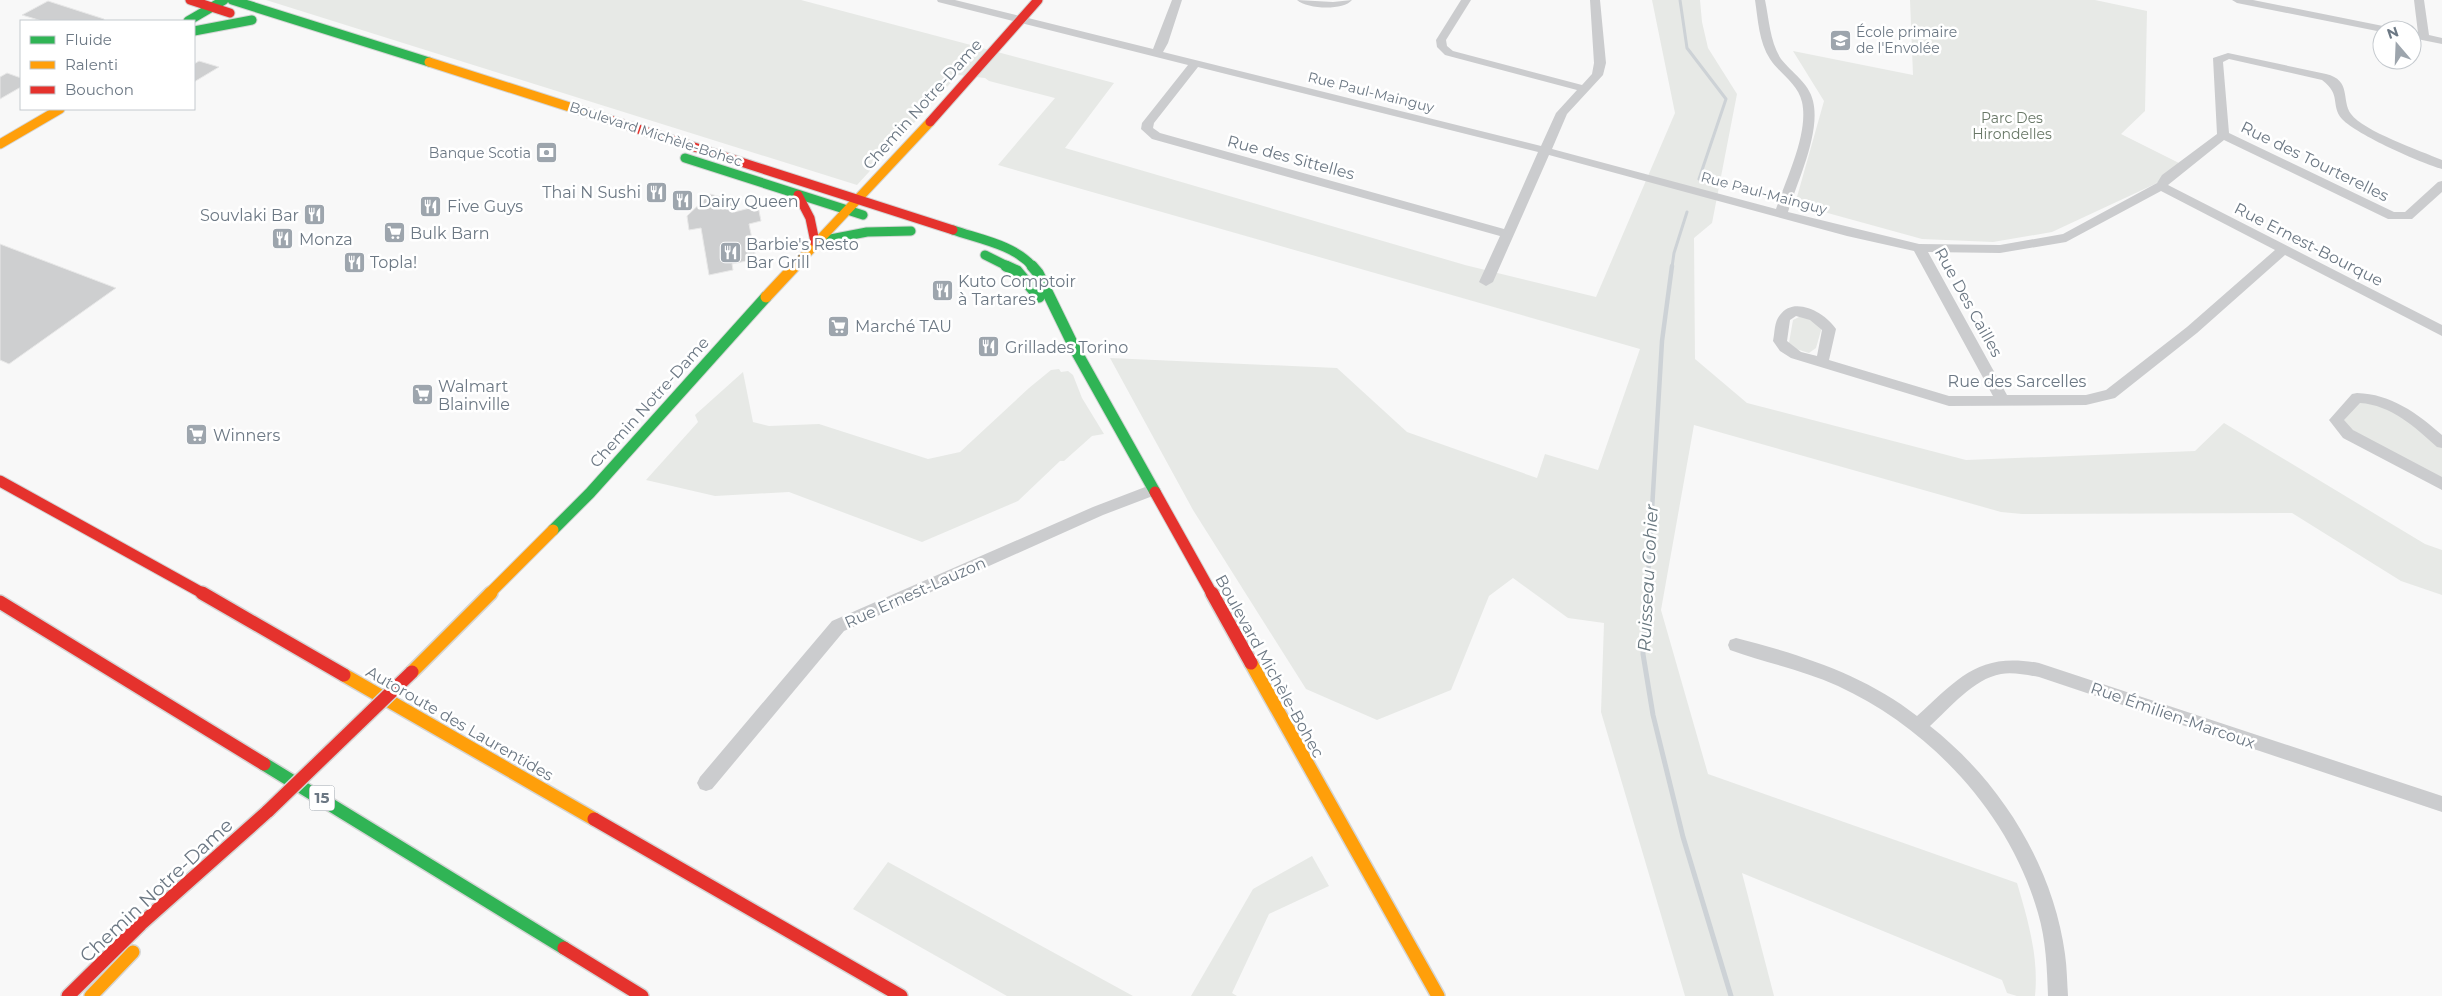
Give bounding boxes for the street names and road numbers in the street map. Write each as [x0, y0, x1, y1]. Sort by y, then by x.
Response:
street label: Chemin Notre-Dame [859, 35, 986, 174]
street label: Rue Paul-Mainguy [1306, 68, 1436, 117]
street label: Boulevard Michèle-Bohec [567, 98, 745, 171]
street label: Rue des Tourterelles [2238, 117, 2392, 206]
street label: Rue des Sittelles [1225, 131, 1357, 184]
street label: Rue Paul-Mainguy [1699, 168, 1829, 219]
street label: Rue Ernest-Bourque [2231, 199, 2386, 290]
street label: Rue Des Cailles [1931, 244, 2007, 360]
street label: Chemin Notre-Dame [586, 333, 713, 472]
street label: Rue des Sarcelles [1948, 372, 2087, 391]
street label: Rue Ernest-Lauzon [842, 553, 989, 632]
street label: Boulevard Michèle-Bohec [1211, 571, 1328, 761]
street label: Autoroute des Laurentides [363, 662, 557, 785]
street label: Rue Émilien-Marcoux [2088, 678, 2258, 753]
road number: 15 [310, 786, 334, 810]
street label: Chemin Notre-Dame [75, 813, 238, 967]

